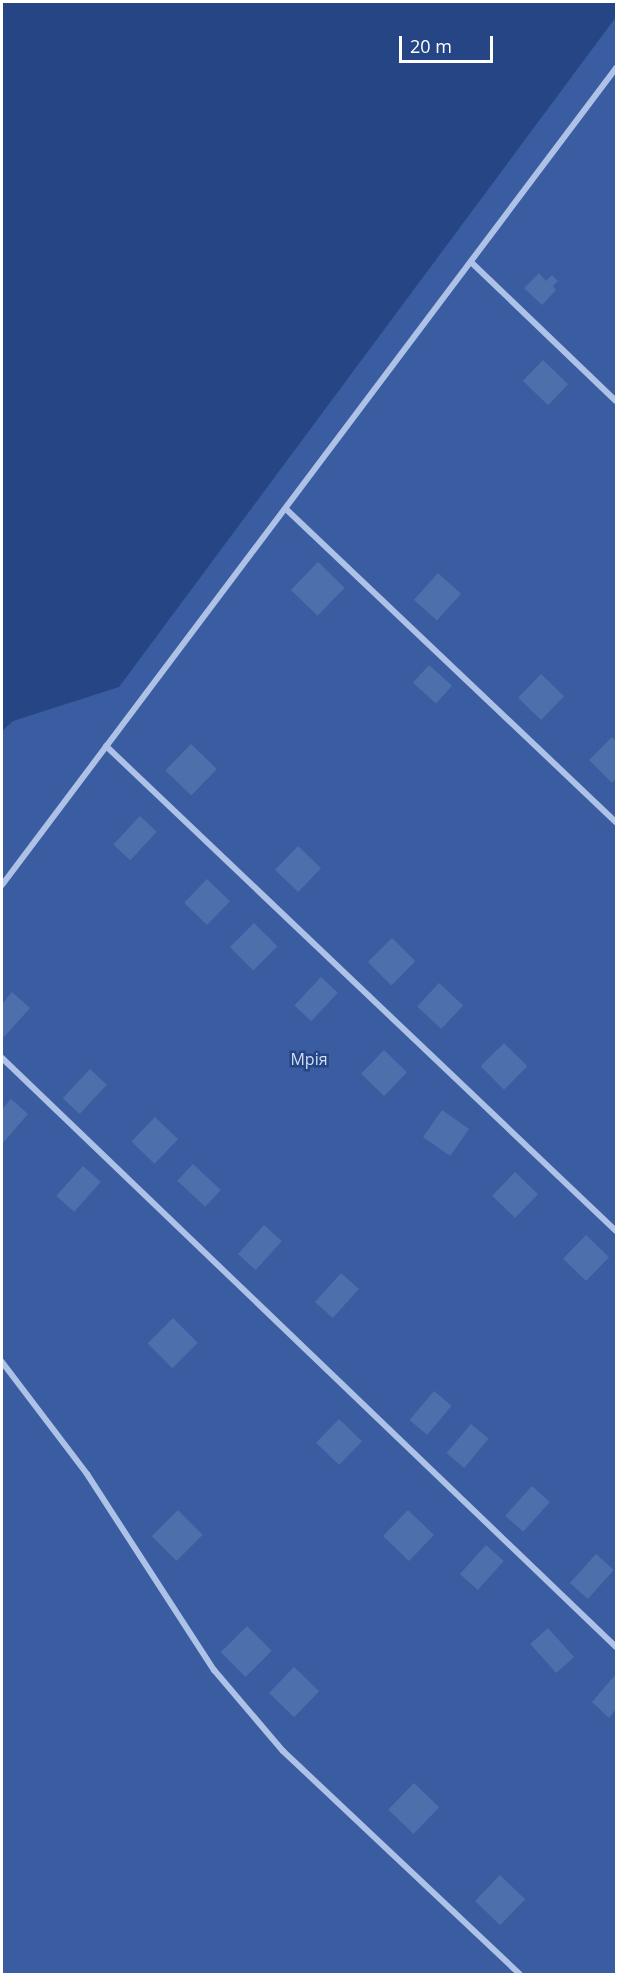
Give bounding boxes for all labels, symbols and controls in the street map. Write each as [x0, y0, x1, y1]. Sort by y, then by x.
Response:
scale bar [402, 24, 496, 62]
text: 20 m [410, 34, 452, 58]
park label: Мрія [290, 1049, 328, 1069]

